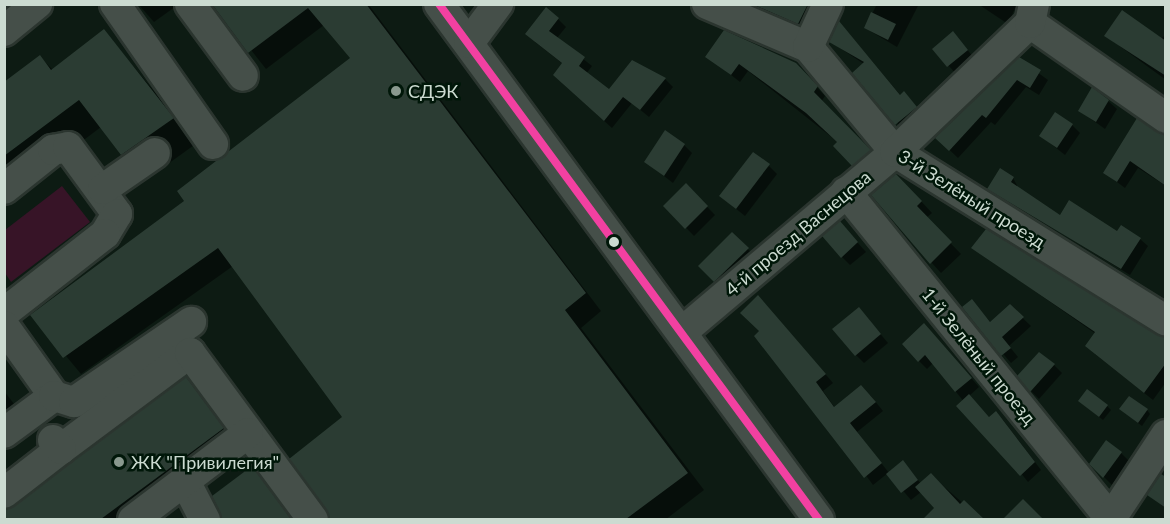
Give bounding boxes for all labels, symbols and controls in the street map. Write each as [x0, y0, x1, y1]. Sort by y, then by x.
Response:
place label: СДЭК [408, 80, 458, 102]
marker: СДЭК [389, 84, 403, 98]
street label: 3-й Зелёный проезд [895, 145, 1049, 253]
street label: 4-й проезд Васнецова [721, 166, 875, 300]
unlabelled marker [608, 236, 620, 248]
street label: 1-й Зелёный проезд [917, 284, 1041, 428]
place label: ЖК "Привилегия" [131, 451, 279, 473]
marker: ЖК "Привилегия" [112, 455, 126, 469]

